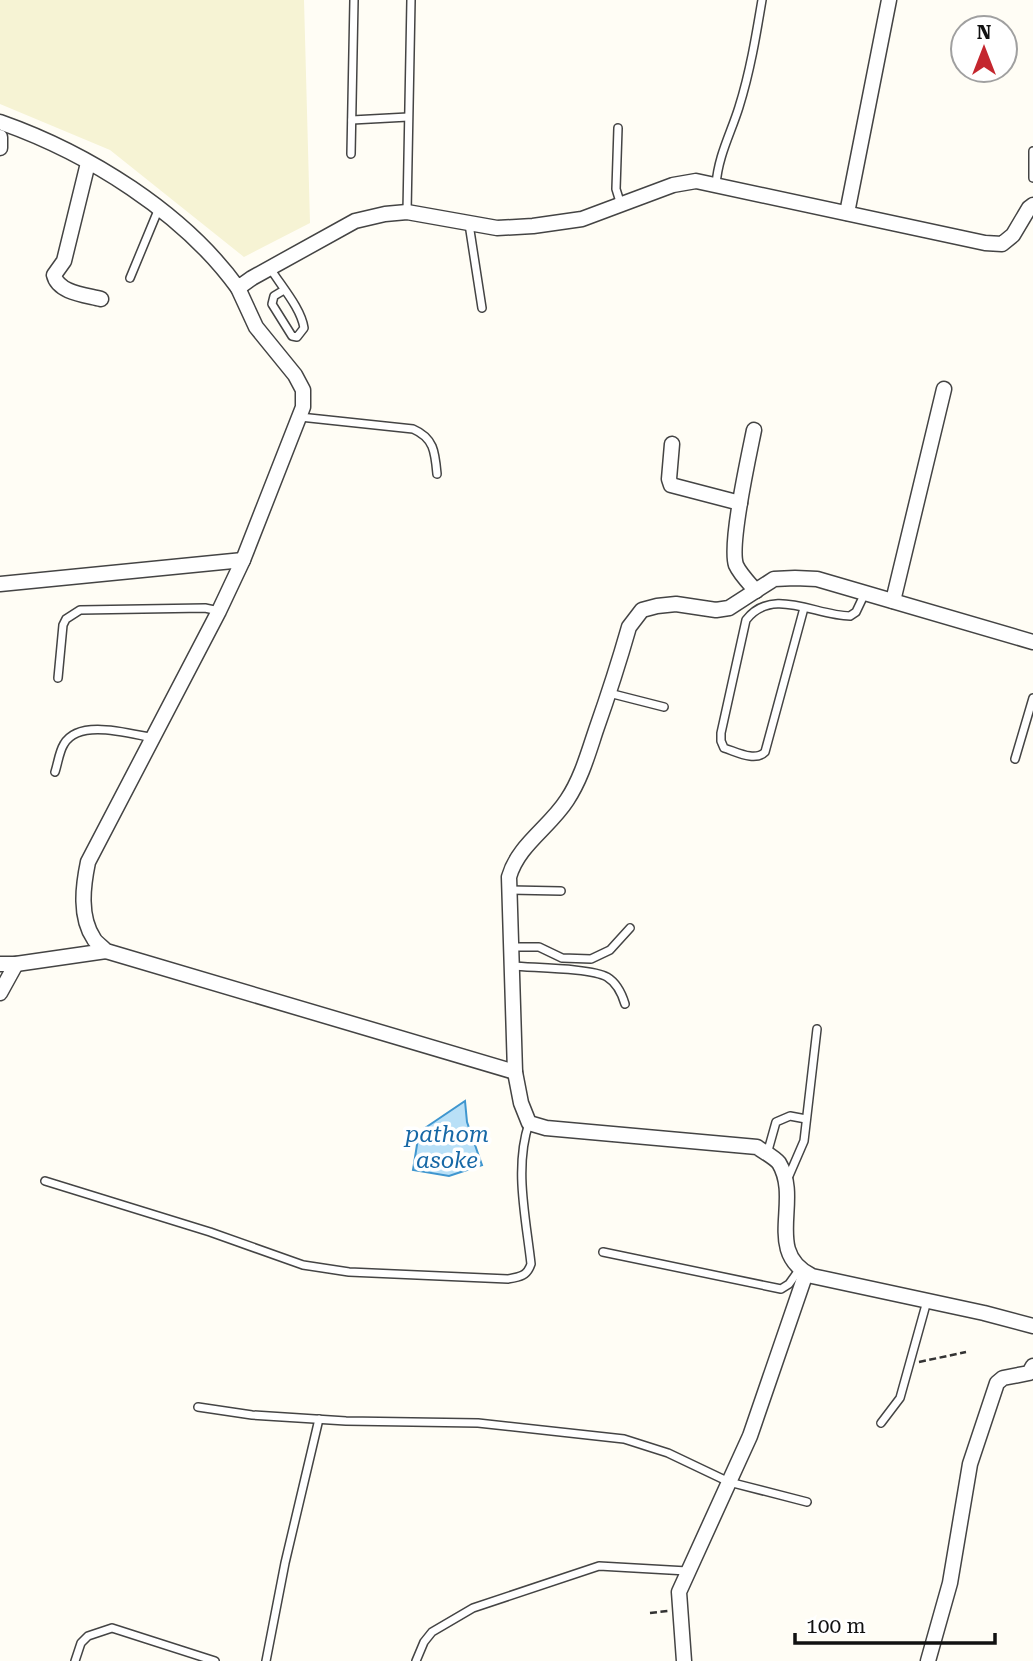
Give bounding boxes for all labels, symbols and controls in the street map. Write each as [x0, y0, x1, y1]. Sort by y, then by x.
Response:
north arrow [949, 14, 1019, 84]
text: N [977, 21, 992, 44]
water label: pathom asoke [403, 1121, 489, 1174]
scale bar [795, 1602, 995, 1646]
text: 100 m [806, 1614, 866, 1638]

